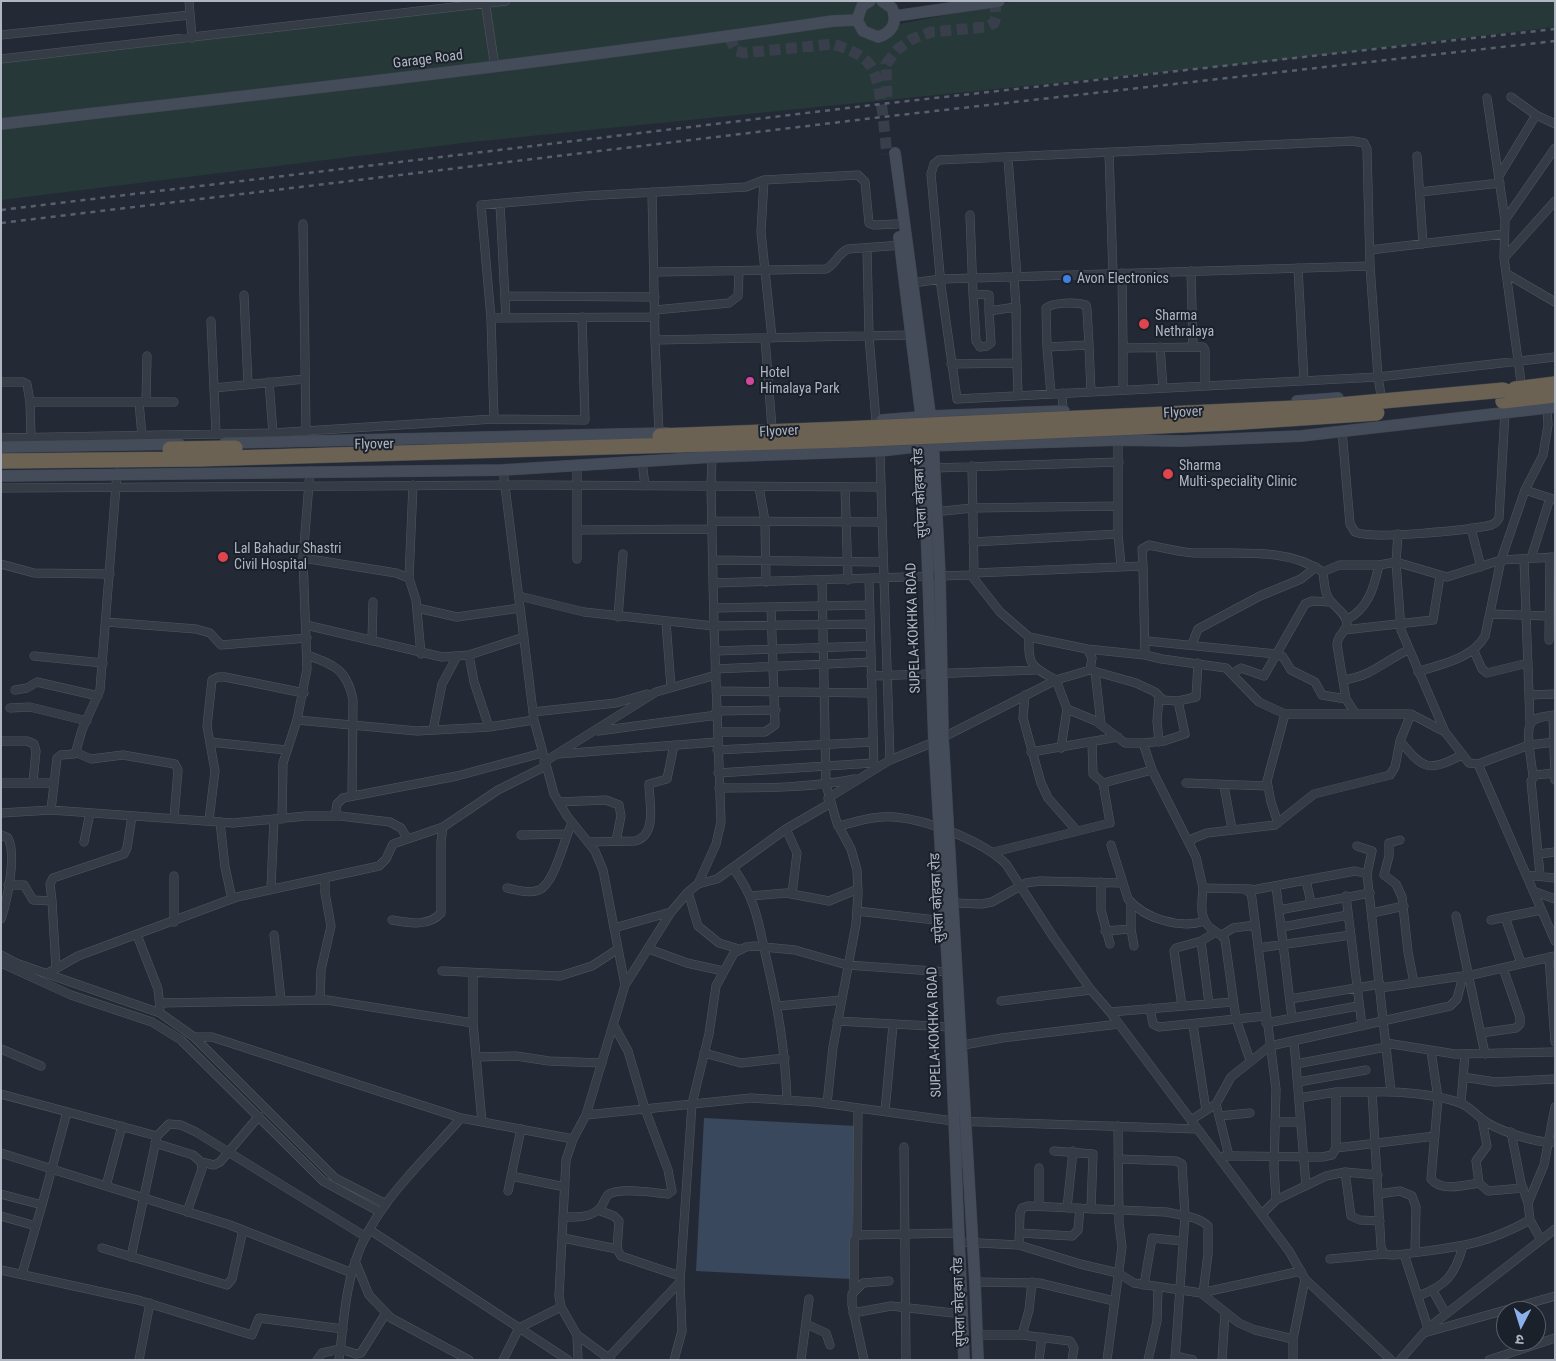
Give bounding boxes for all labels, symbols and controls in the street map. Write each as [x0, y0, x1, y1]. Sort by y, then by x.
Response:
street label: Garage Road [392, 47, 464, 73]
place label: Avon Electronics [1077, 271, 1169, 287]
marker: Avon Electronics [1061, 273, 1073, 285]
place label: Sharma Nethralaya [1155, 308, 1214, 341]
marker: Sharma Nethralaya [1137, 317, 1151, 331]
place label: Hotel Himalaya Park [760, 365, 840, 398]
marker: Hotel Himalaya Park [744, 375, 756, 387]
street label: Flyover [1163, 404, 1203, 422]
street label: Flyover [759, 423, 799, 441]
street label: Flyover [354, 436, 394, 454]
street label: सुपेला कोहका रोड [910, 448, 932, 538]
place label: Sharma Multi-speciality Clinic [1179, 458, 1297, 491]
marker: Sharma Multi-speciality Clinic [1161, 467, 1175, 481]
place label: Lal Bahadur Shastri Civil Hospital [234, 541, 342, 574]
marker: Lal Bahadur Shastri Civil Hospital [216, 550, 230, 564]
street label: SUPELA-KOKHKA ROAD [903, 562, 925, 694]
street label: सुपेला कोहका रोड [927, 853, 949, 943]
street label: SUPELA-KOKHKA ROAD [924, 966, 946, 1098]
street label: सुपेला कोहका रोड [950, 1257, 970, 1347]
north arrow [1496, 1301, 1546, 1351]
text: उ [1515, 1332, 1525, 1348]

